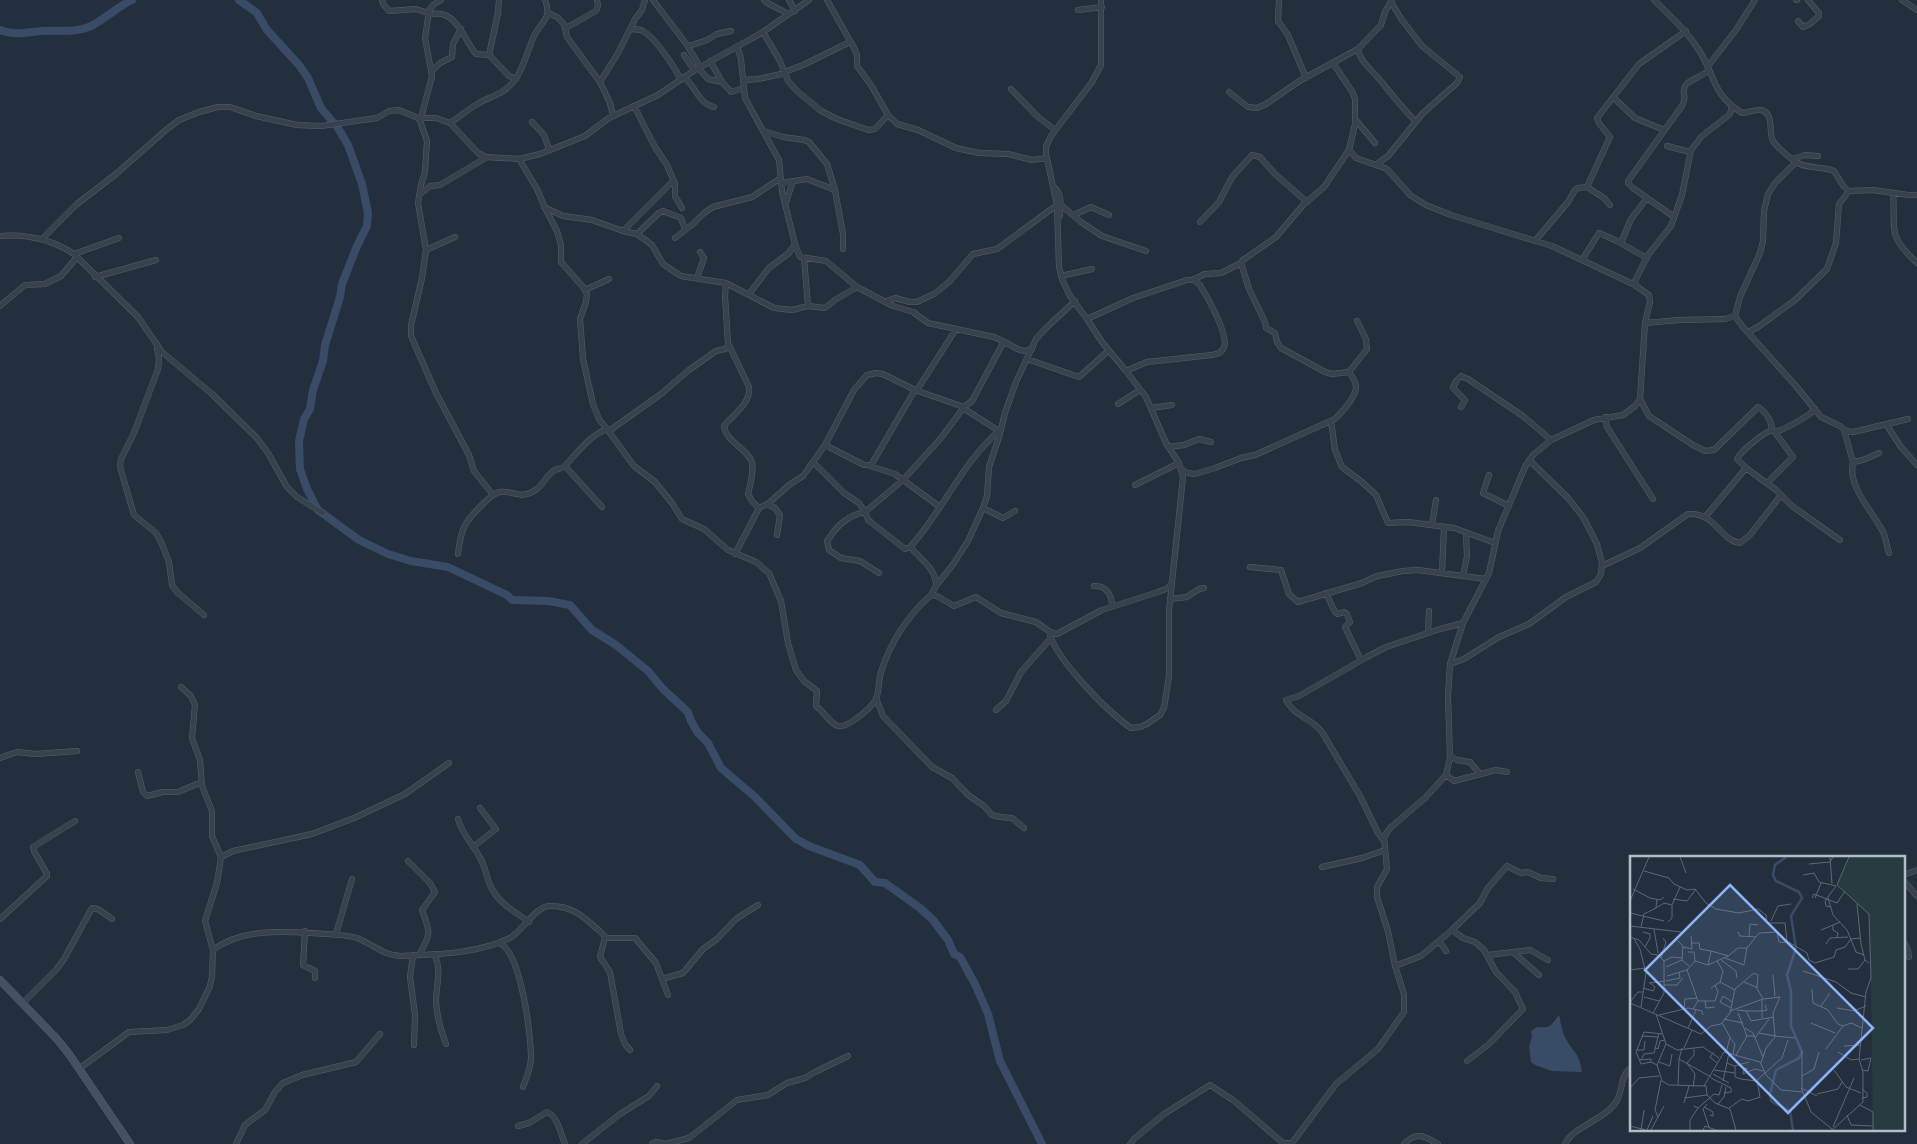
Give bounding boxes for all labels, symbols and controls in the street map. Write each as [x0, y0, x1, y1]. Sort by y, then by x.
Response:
inset map [1630, 856, 1904, 1132]

